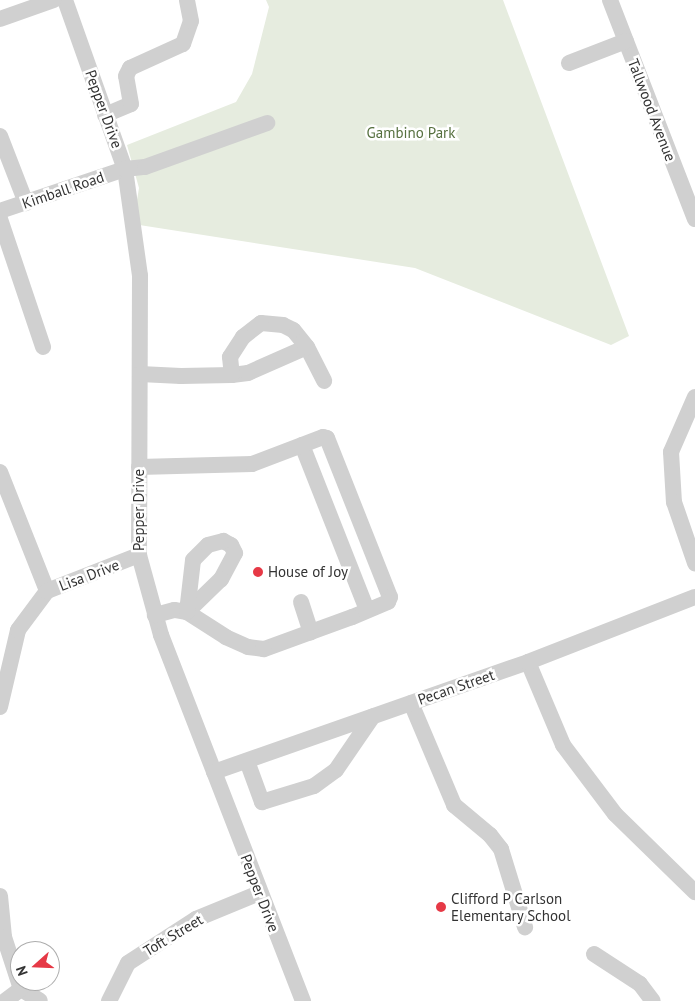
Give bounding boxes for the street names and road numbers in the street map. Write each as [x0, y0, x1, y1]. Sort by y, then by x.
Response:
street label: Tallwood Avenue [624, 56, 680, 164]
street label: Pepper Drive [82, 67, 126, 151]
street label: Kimball Road [20, 168, 106, 212]
street label: Pepper Drive [130, 469, 148, 551]
street label: Lisa Drive [56, 555, 122, 595]
street label: Pecan Street [415, 665, 497, 709]
street label: Pepper Drive [237, 851, 283, 935]
street label: Toft Street [140, 910, 206, 960]

